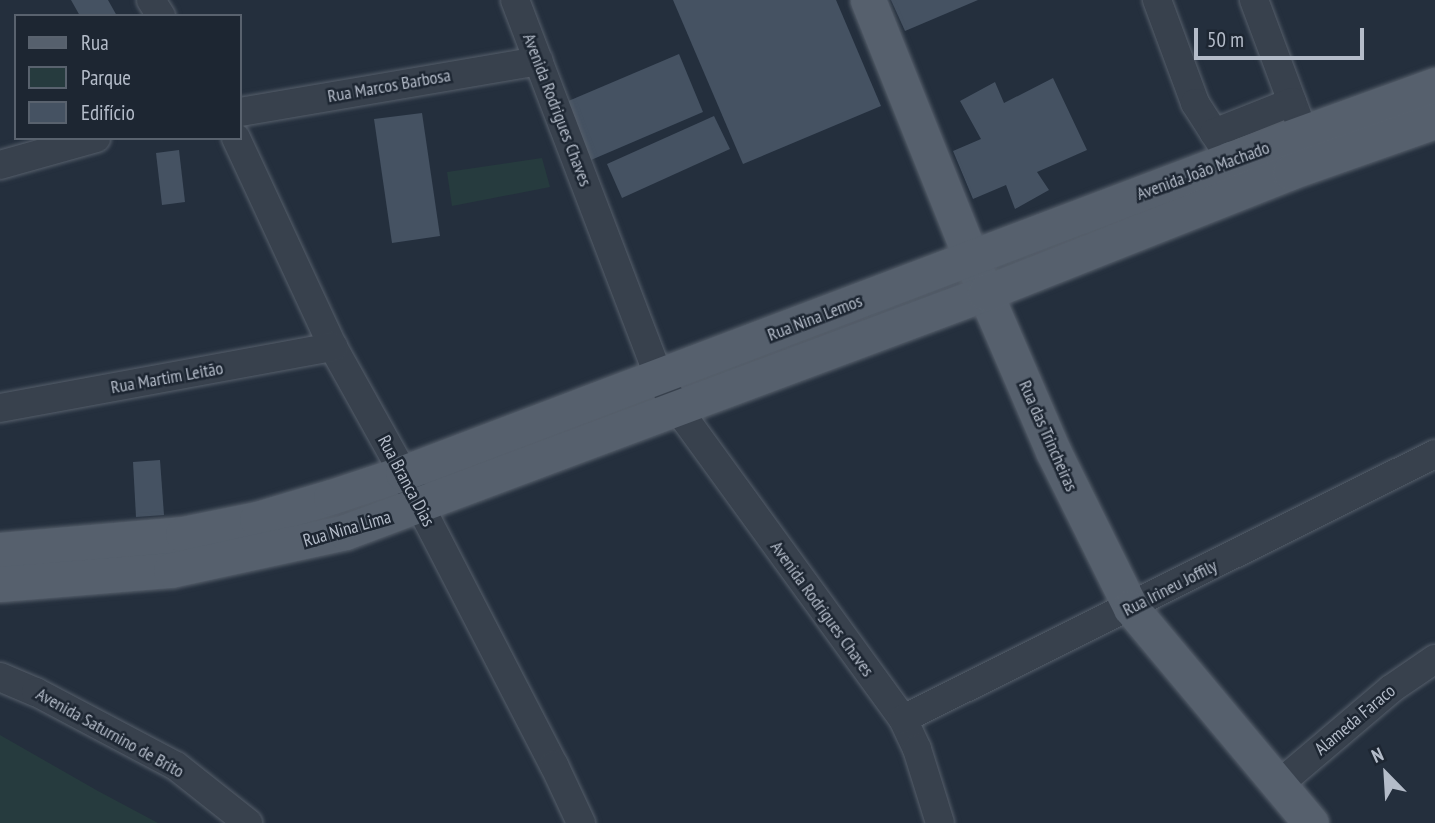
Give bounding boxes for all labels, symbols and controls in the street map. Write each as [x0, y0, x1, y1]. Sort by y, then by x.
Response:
legend [14, 14, 242, 140]
scale bar [1197, 14, 1367, 58]
text: 50 m [1207, 26, 1244, 53]
text: Rua [81, 29, 109, 56]
street label: Avenida Rodrigues Chaves [518, 30, 596, 190]
text: Parque [81, 64, 131, 91]
street label: Rua Marcos Barbosa [326, 65, 452, 107]
text: Edifício [81, 99, 135, 126]
street label: Avenida João Machado [1134, 137, 1272, 205]
street label: Rua Nina Lemos [765, 290, 865, 346]
street label: Rua Martim Leitão [109, 357, 225, 399]
street label: Rua das Trincheiras [1014, 377, 1082, 495]
street label: Rua Branca Dias [373, 432, 439, 530]
street label: Rua Nina Lima [301, 506, 393, 552]
street label: Avenida Rodrigues Chaves [766, 537, 878, 681]
street label: Rua Irineu Joffily [1119, 555, 1221, 621]
street label: Alameda Faraco [1310, 680, 1400, 760]
street label: Avenida Saturnino de Brito [32, 683, 188, 783]
north arrow [1351, 739, 1421, 809]
text: N [1368, 742, 1387, 768]

